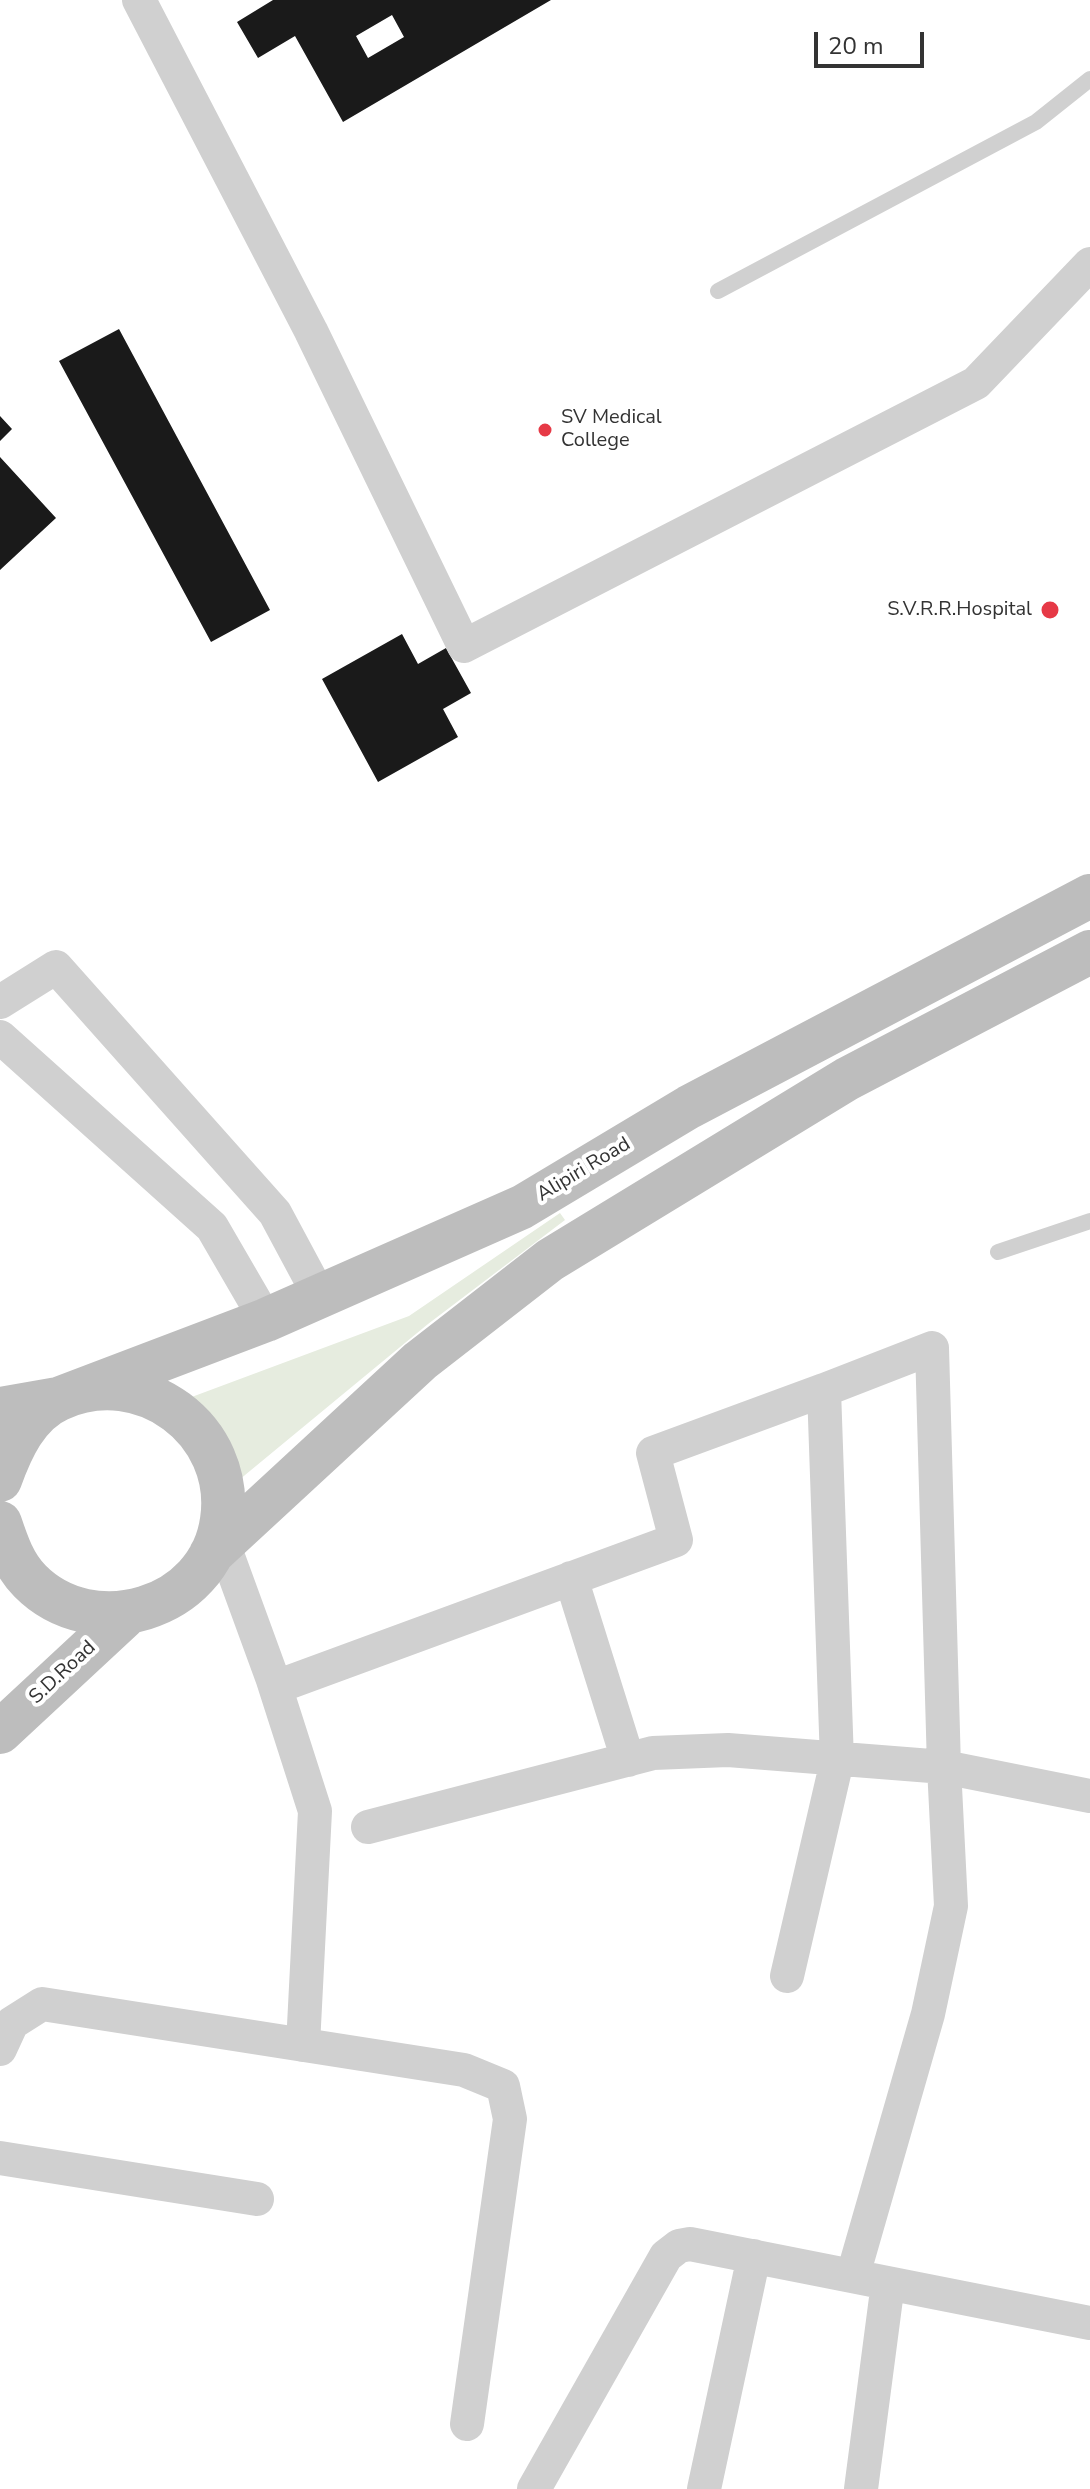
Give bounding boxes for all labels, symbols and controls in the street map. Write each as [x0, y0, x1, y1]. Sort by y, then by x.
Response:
scale bar [818, 16, 928, 66]
text: 20 m [828, 30, 884, 62]
place label: SV Medical College [561, 406, 662, 453]
marker: SV Medical College [536, 421, 554, 439]
place label: S.V.R.R.Hospital [887, 598, 1032, 622]
marker: S.V.R.R.Hospital [1039, 599, 1061, 621]
street label: Alipiri Road [533, 1133, 635, 1207]
street label: S.D.Road [25, 1636, 101, 1710]

